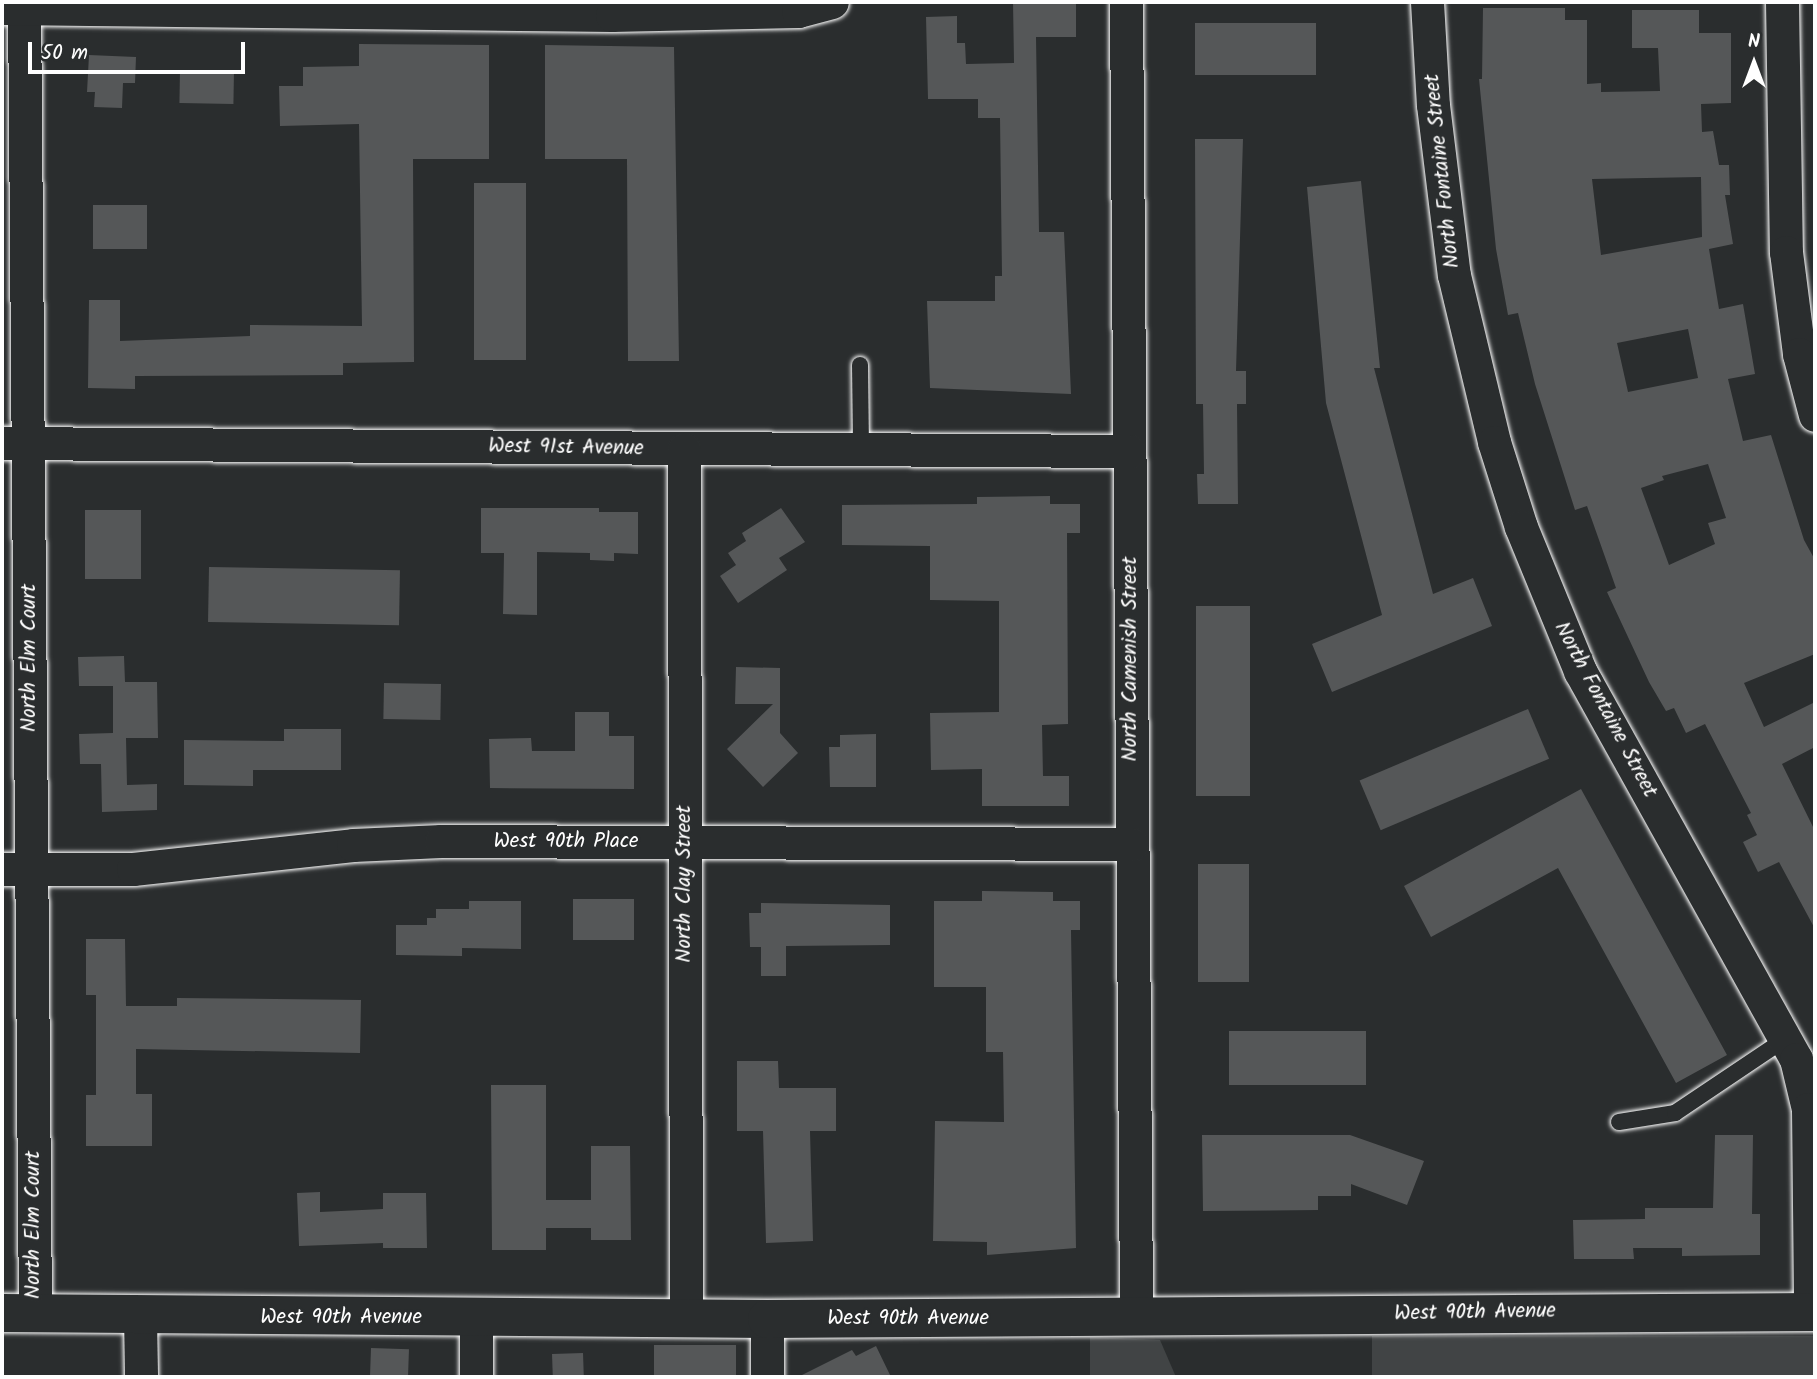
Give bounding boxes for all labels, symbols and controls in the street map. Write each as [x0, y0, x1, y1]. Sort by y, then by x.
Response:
text: N [1748, 27, 1760, 57]
scale bar [32, 28, 248, 72]
north arrow [1719, 28, 1789, 98]
text: 50 m [41, 37, 88, 70]
street label: North Fontaine Street [1420, 72, 1466, 270]
street label: West 91st Avenue [488, 434, 644, 462]
street label: North Camenish Street [1118, 556, 1144, 762]
street label: North Elm Court [17, 584, 43, 732]
street label: North Fontaine Street [1548, 618, 1662, 802]
street label: North Clay Street [672, 805, 698, 963]
street label: West 90th Place [493, 829, 639, 855]
street label: North Elm Court [21, 1151, 47, 1299]
street label: West 90th Avenue [1394, 1299, 1556, 1327]
street label: West 90th Avenue [260, 1305, 422, 1331]
street label: West 90th Avenue [827, 1306, 989, 1332]

